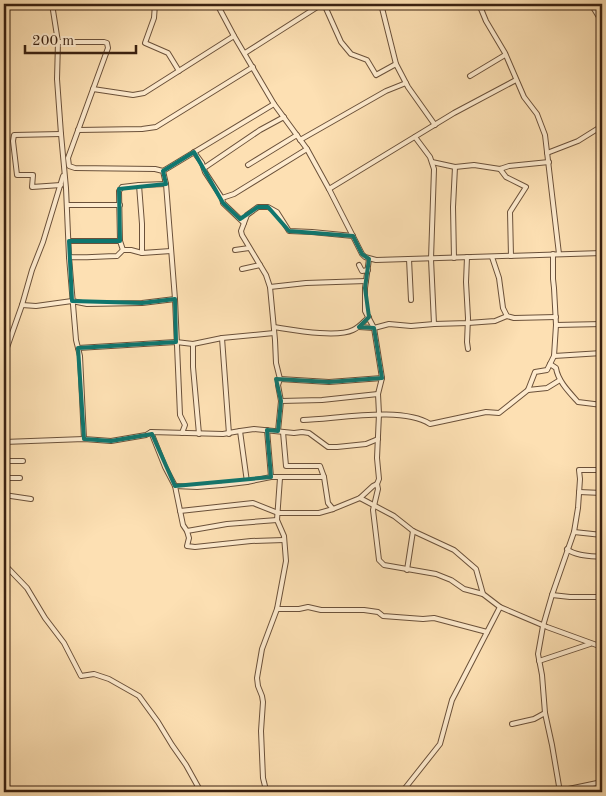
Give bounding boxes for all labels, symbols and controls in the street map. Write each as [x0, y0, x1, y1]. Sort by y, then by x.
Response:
scale bar [25, 22, 136, 54]
text: 200 m [32, 34, 74, 49]

